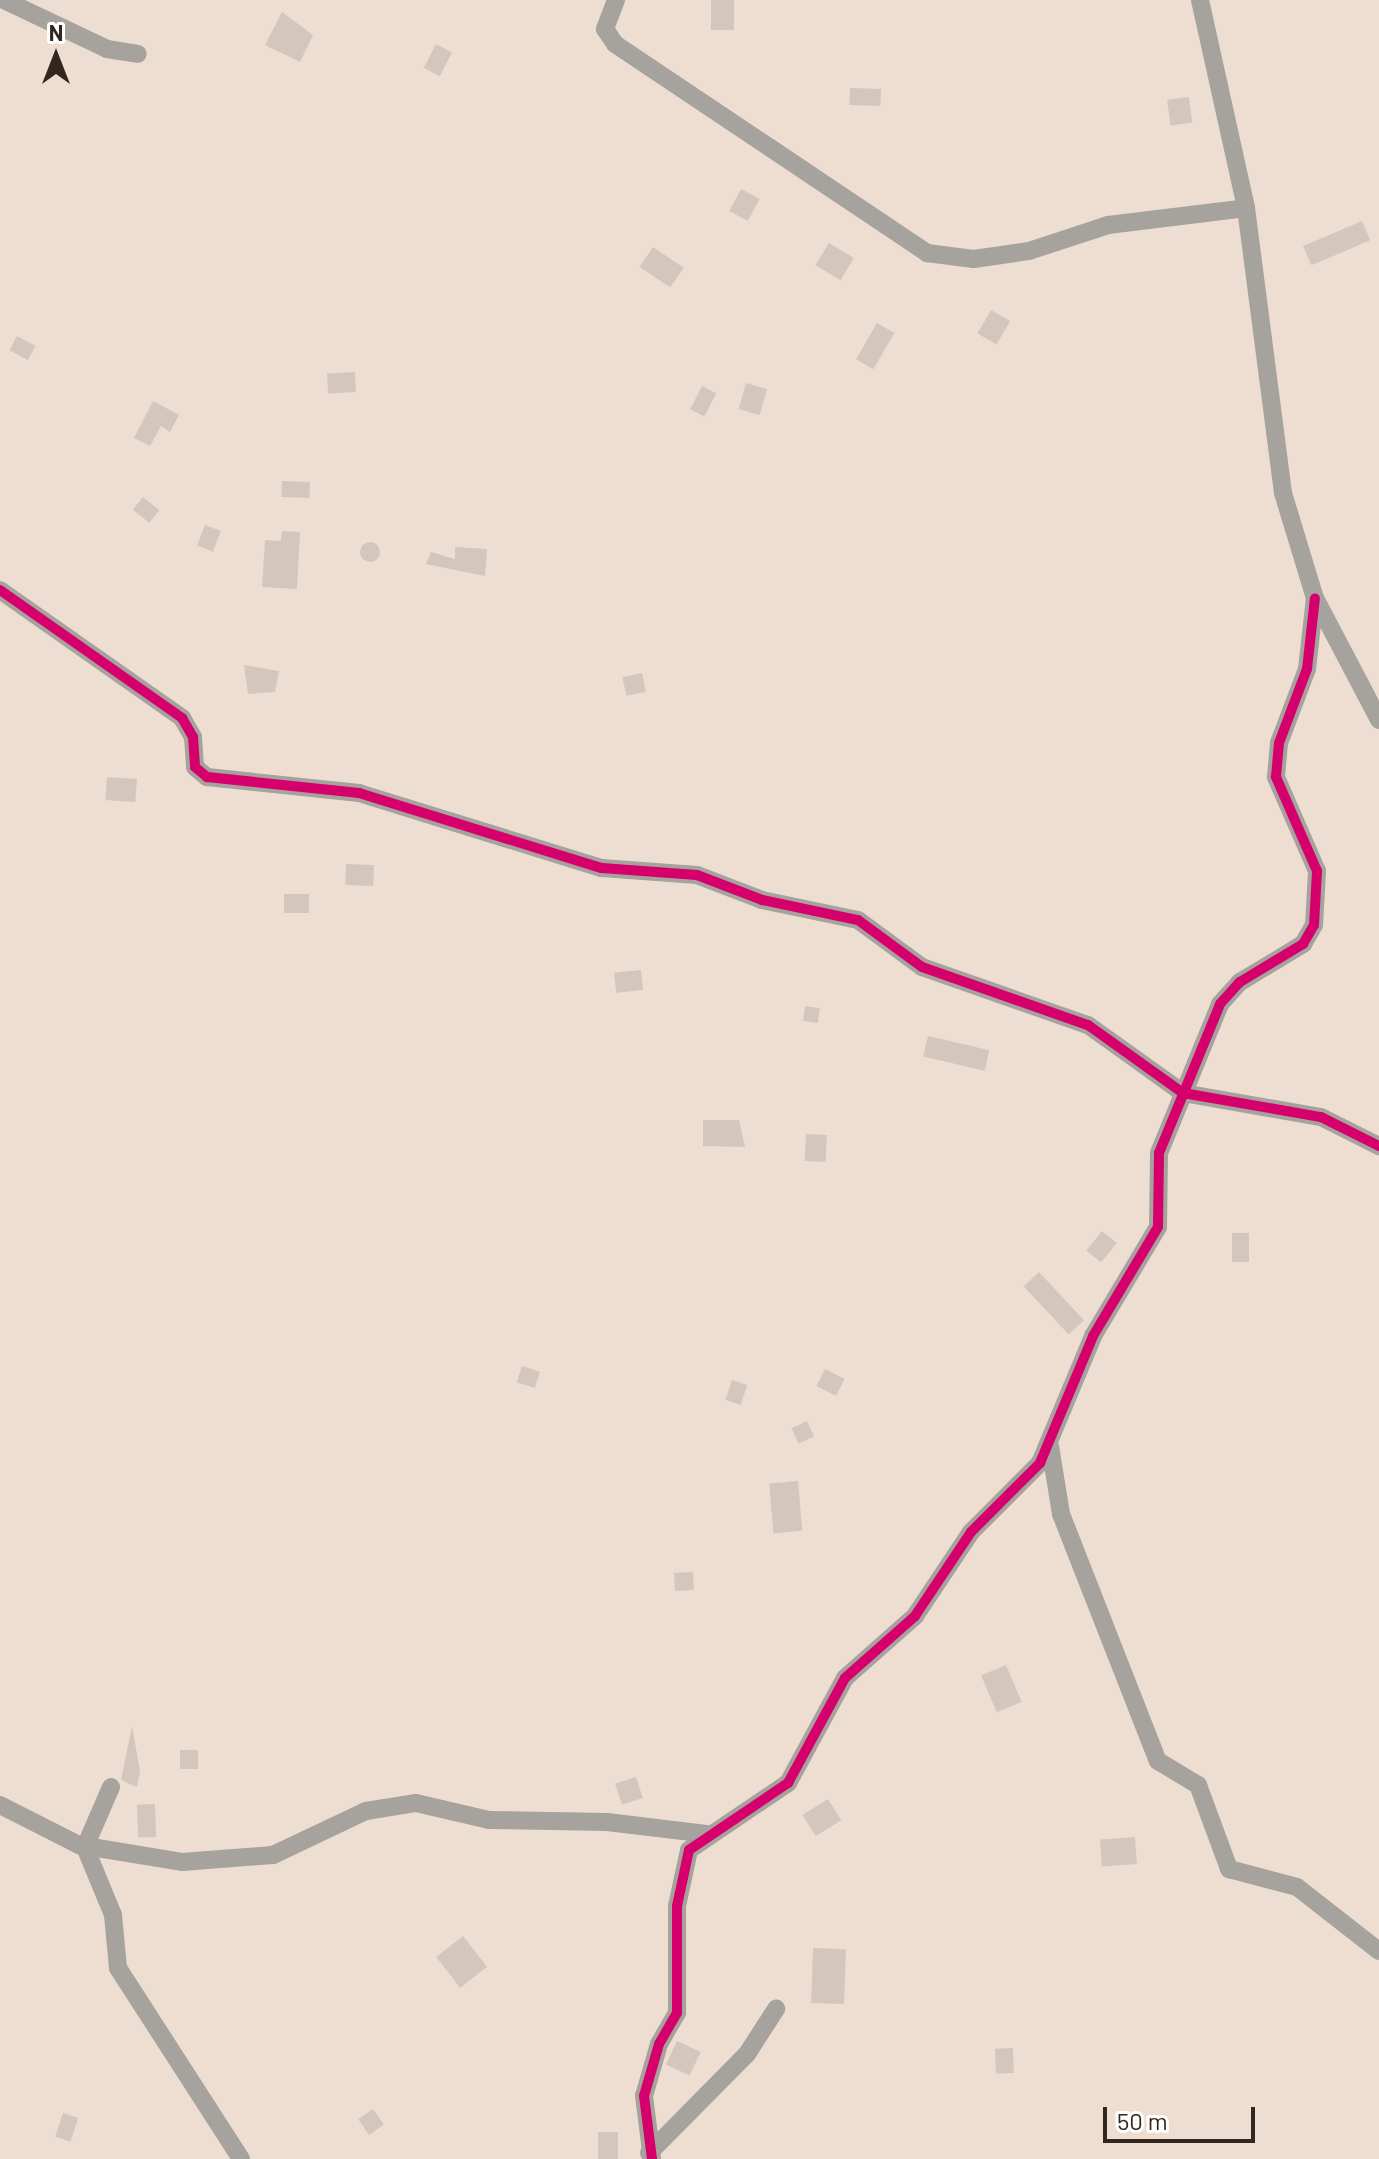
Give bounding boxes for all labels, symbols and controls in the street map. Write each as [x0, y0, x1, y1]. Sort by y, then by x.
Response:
north arrow [16, 16, 96, 96]
text: N [49, 19, 63, 45]
scale bar [1107, 2091, 1259, 2141]
text: 50 m [1117, 2106, 1168, 2135]

